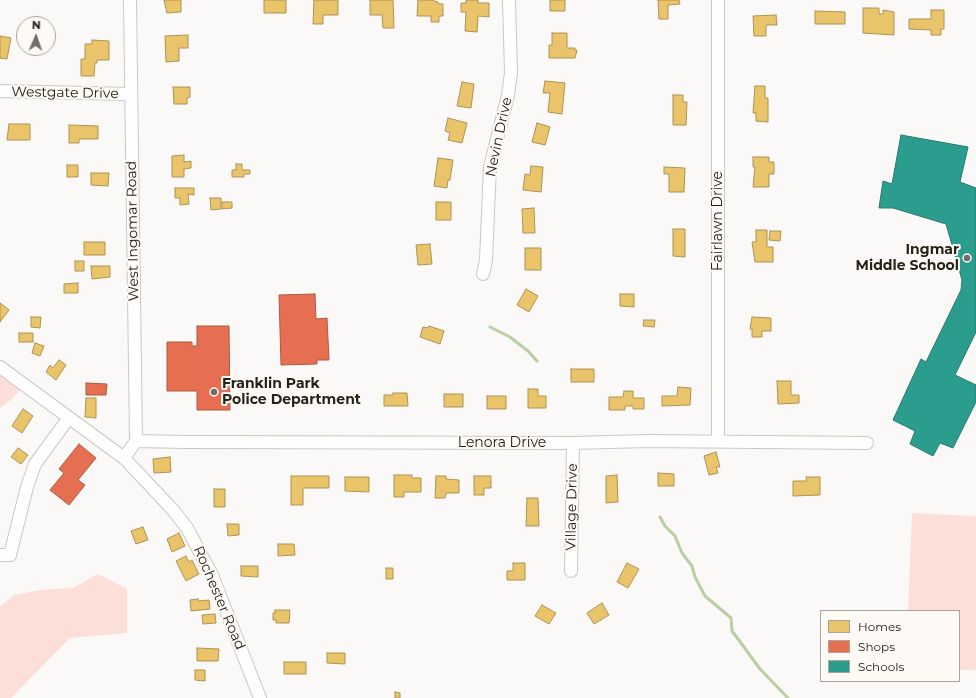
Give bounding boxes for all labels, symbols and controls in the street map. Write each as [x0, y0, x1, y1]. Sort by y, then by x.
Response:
north arrow [16, 16, 56, 56]
text: N [32, 18, 41, 32]
street label: Westgate Drive [11, 84, 119, 102]
street label: Nevin Drive [482, 96, 516, 178]
street label: West Ingomar Road [123, 161, 143, 301]
street label: Fairlawn Drive [710, 171, 726, 271]
place label: Ingmar Middle School [856, 242, 959, 274]
marker: Ingmar Middle School [962, 253, 972, 263]
place label: Franklin Park Police Department [222, 376, 361, 408]
marker: Franklin Park Police Department [209, 387, 219, 397]
street label: Lenora Drive [458, 435, 546, 451]
street label: Village Drive [563, 463, 581, 551]
street label: Rochester Road [190, 544, 248, 652]
legend [820, 610, 960, 682]
text: Homes [858, 619, 901, 634]
text: Shops [858, 639, 895, 654]
text: Schools [858, 659, 904, 674]

